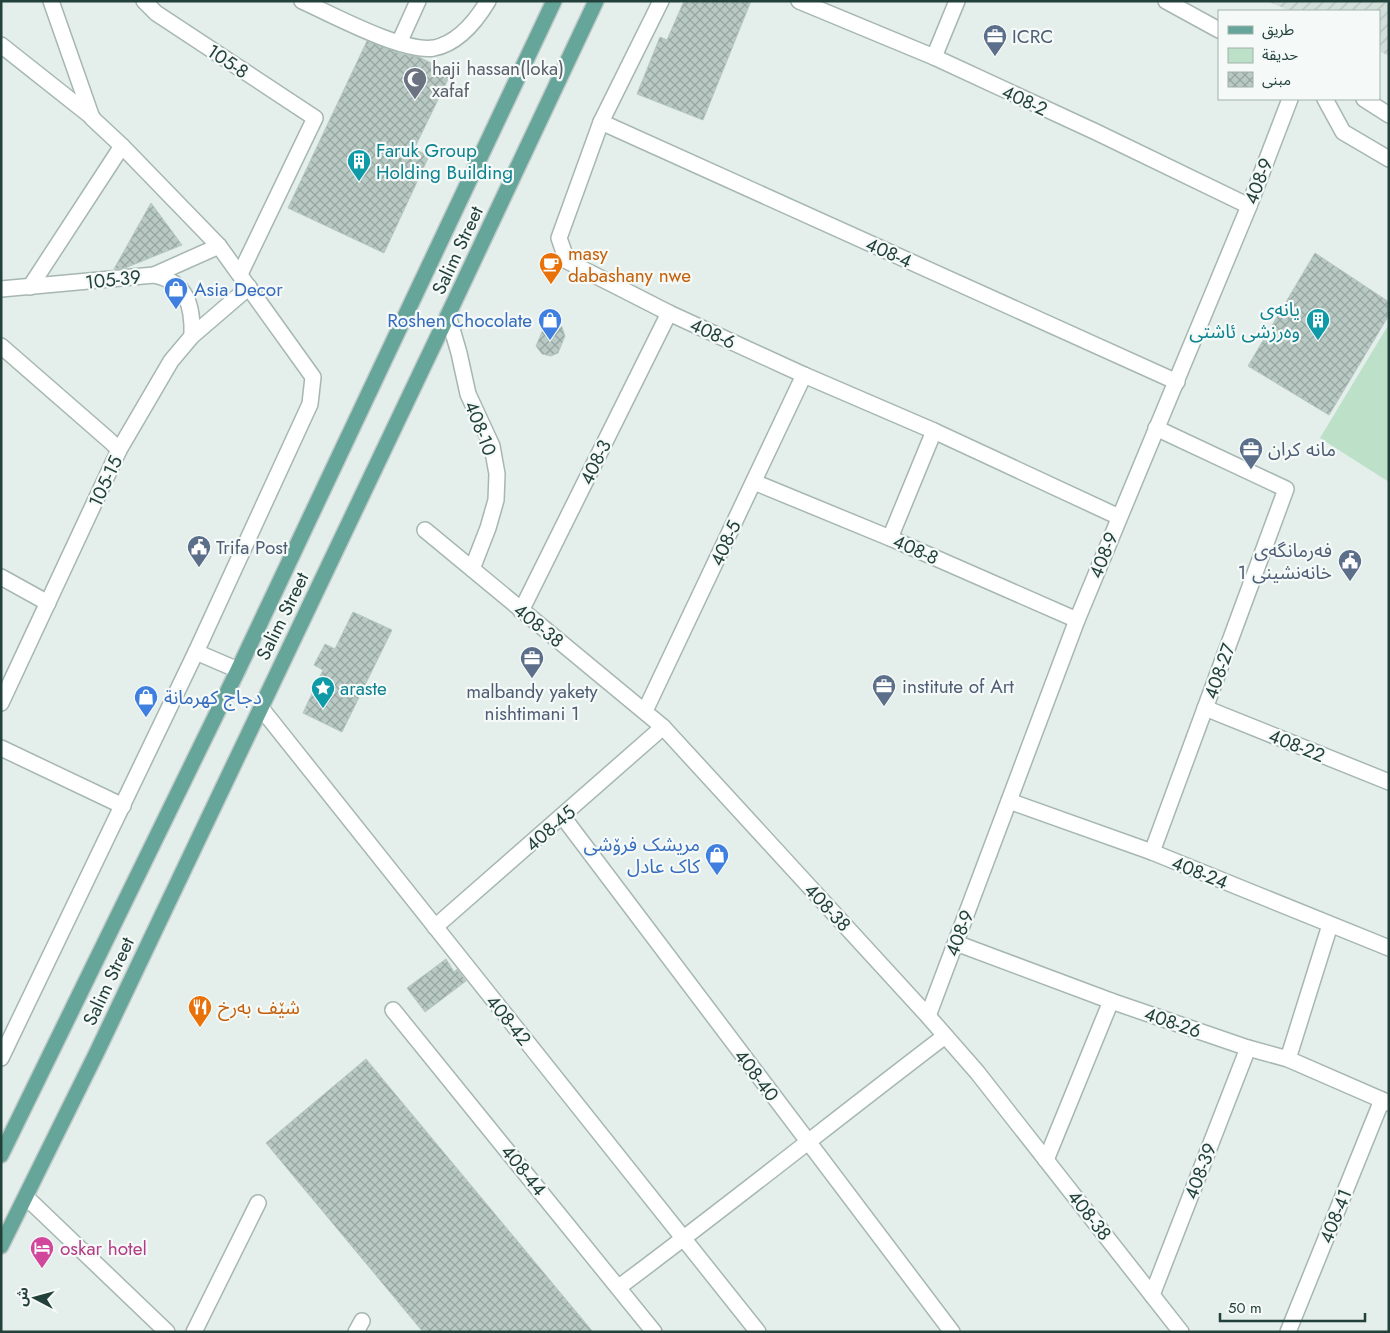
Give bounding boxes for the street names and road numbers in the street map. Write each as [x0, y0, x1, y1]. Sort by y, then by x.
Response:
street label: 105-8 [202, 38, 254, 85]
street label: 408-2 [997, 78, 1052, 123]
street label: 408-9 [1237, 154, 1280, 208]
street label: Salim Street [425, 201, 490, 299]
street label: 408-4 [861, 230, 916, 275]
street label: 105-39 [84, 263, 142, 296]
street label: 408-6 [685, 311, 740, 356]
street label: 408-10 [458, 397, 503, 460]
street label: 408-3 [573, 435, 618, 489]
street label: 105-15 [82, 451, 129, 511]
street label: 408-5 [703, 516, 748, 570]
street label: 408-8 [889, 528, 943, 571]
street label: 408-9 [1082, 528, 1125, 582]
street label: Salim Street [250, 567, 316, 665]
street label: 408-38 [508, 597, 570, 654]
street label: 408-27 [1197, 639, 1242, 703]
street label: 408-22 [1265, 722, 1329, 769]
street label: 408-45 [519, 799, 581, 858]
street label: 408-24 [1168, 849, 1232, 896]
street label: 408-38 [798, 877, 857, 938]
street label: 408-9 [938, 906, 981, 960]
street label: Salim Street [76, 932, 141, 1030]
street label: 408-42 [480, 989, 538, 1052]
street label: 408-26 [1141, 1000, 1205, 1045]
street label: 408-40 [728, 1043, 785, 1107]
street label: 408-44 [495, 1139, 553, 1202]
street label: 408-39 [1177, 1139, 1223, 1203]
street label: 408-38 [1061, 1184, 1118, 1246]
street label: 408-41 [1312, 1185, 1359, 1247]

